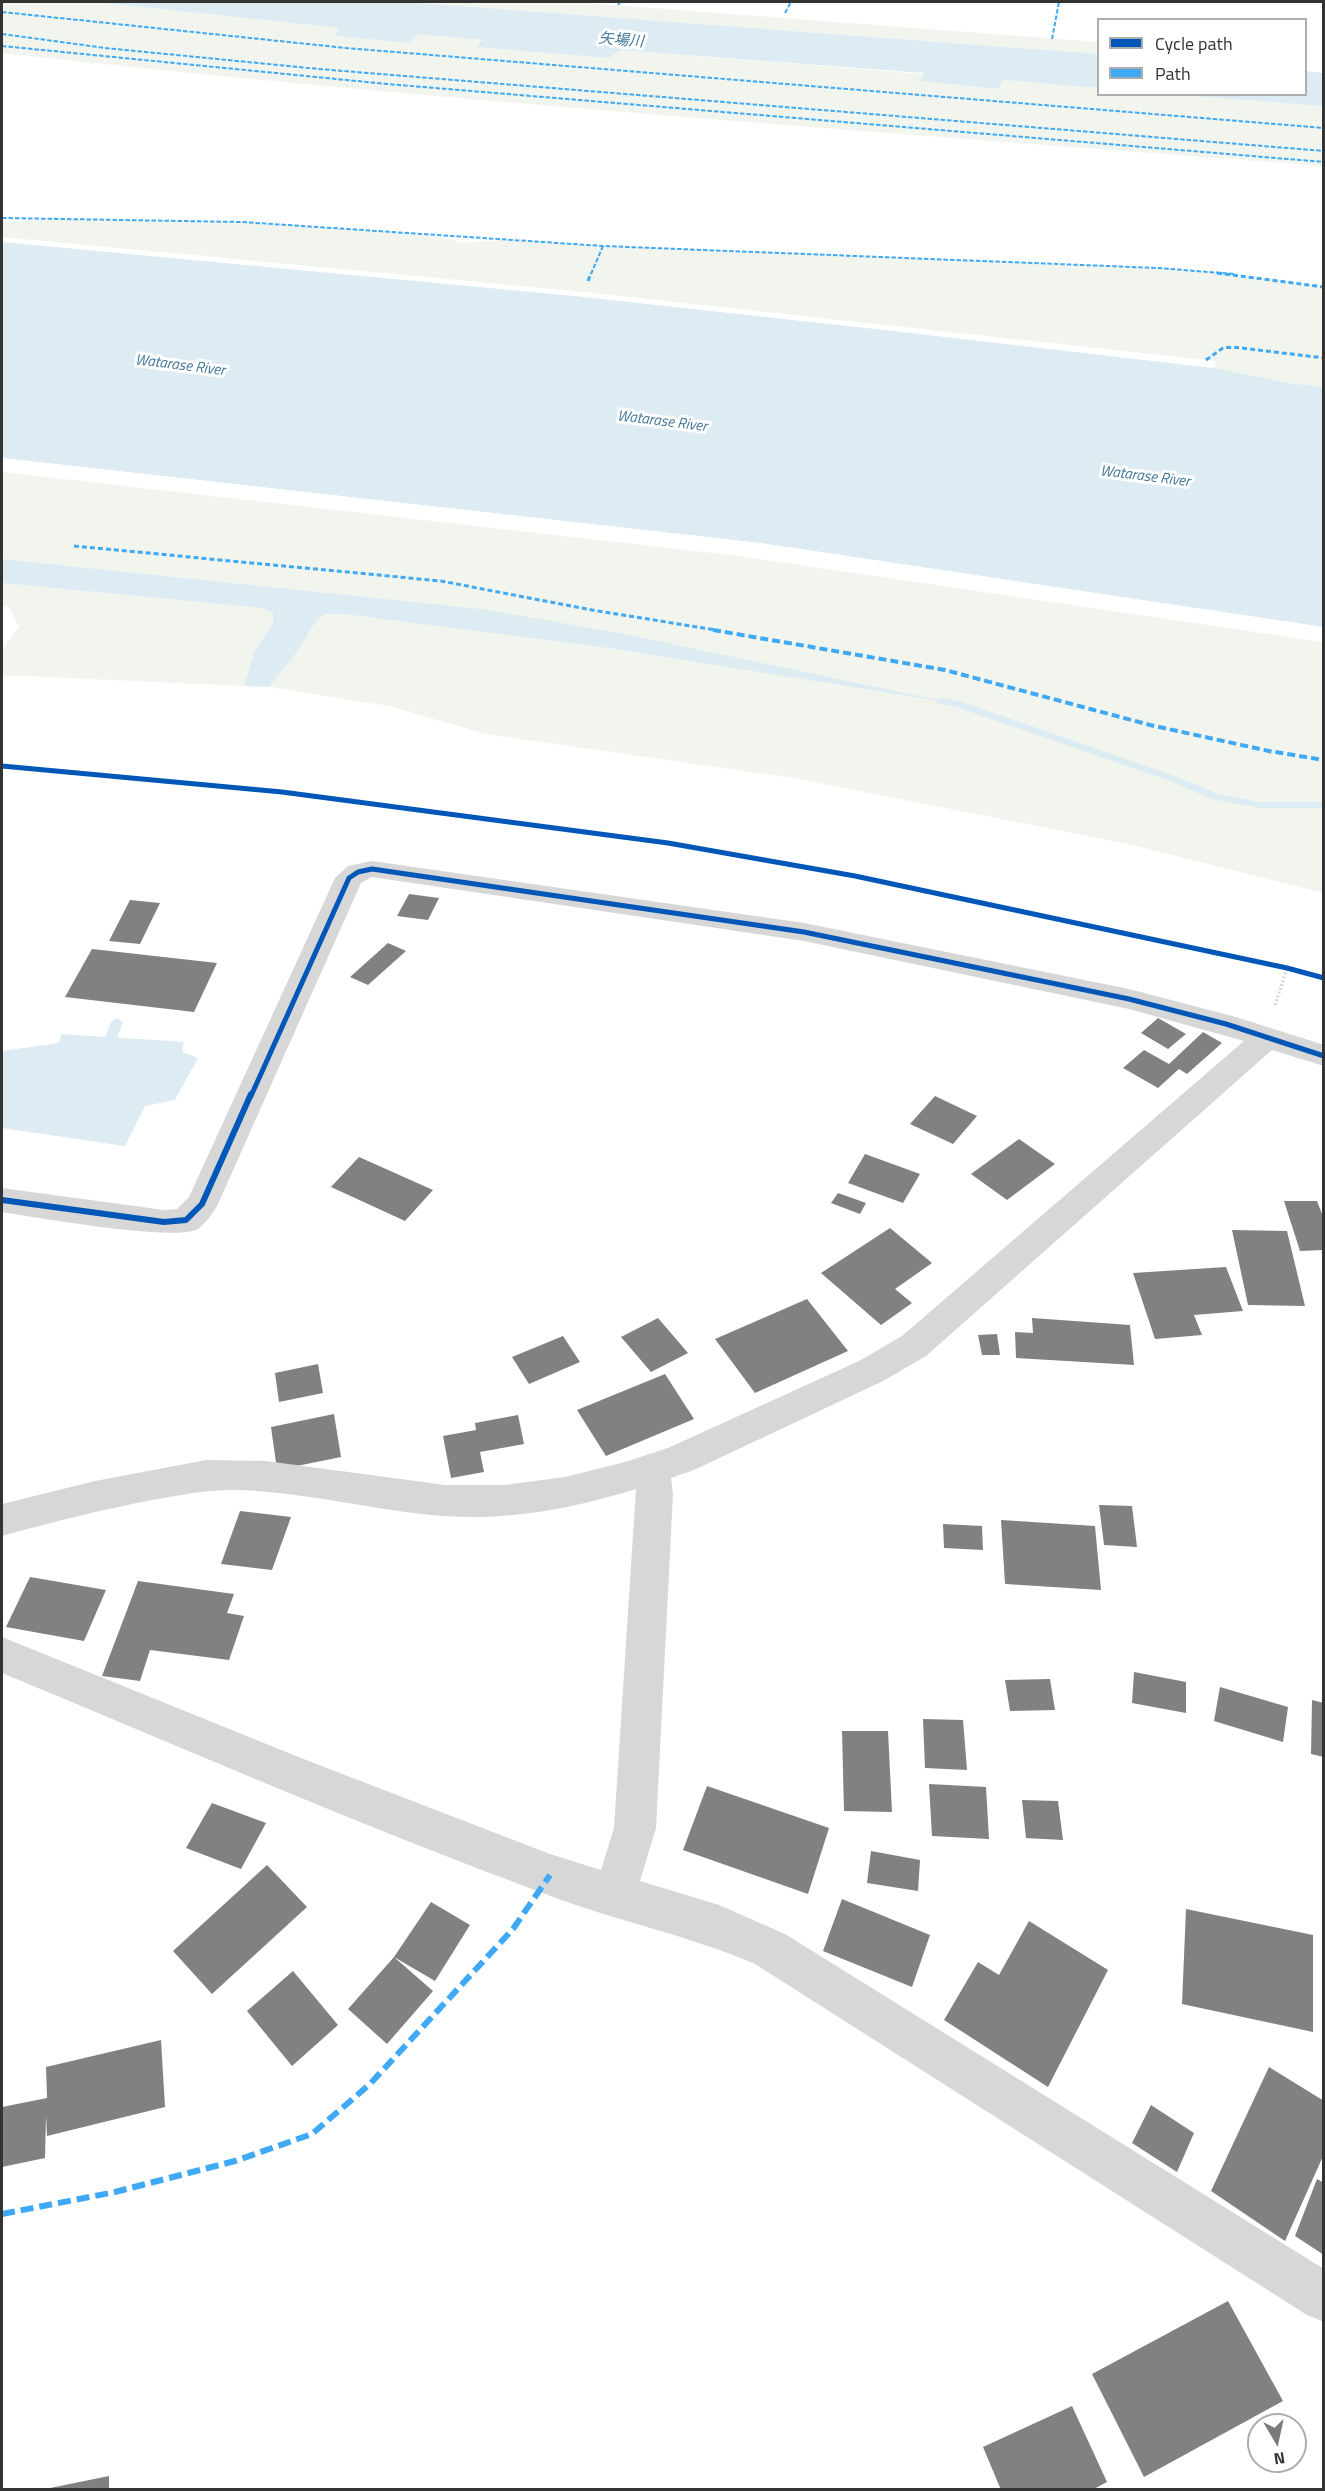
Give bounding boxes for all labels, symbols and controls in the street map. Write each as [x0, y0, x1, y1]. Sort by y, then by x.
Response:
legend [1097, 18, 1307, 96]
water label: 矢場川 [598, 30, 644, 52]
text: Cycle path [1155, 30, 1233, 57]
text: Path [1155, 60, 1191, 87]
water label: Watarase River [134, 352, 226, 380]
water label: Watarase River [616, 408, 708, 436]
water label: Watarase River [1099, 463, 1191, 491]
north arrow [1247, 2413, 1307, 2473]
text: N [1272, 2446, 1287, 2472]

